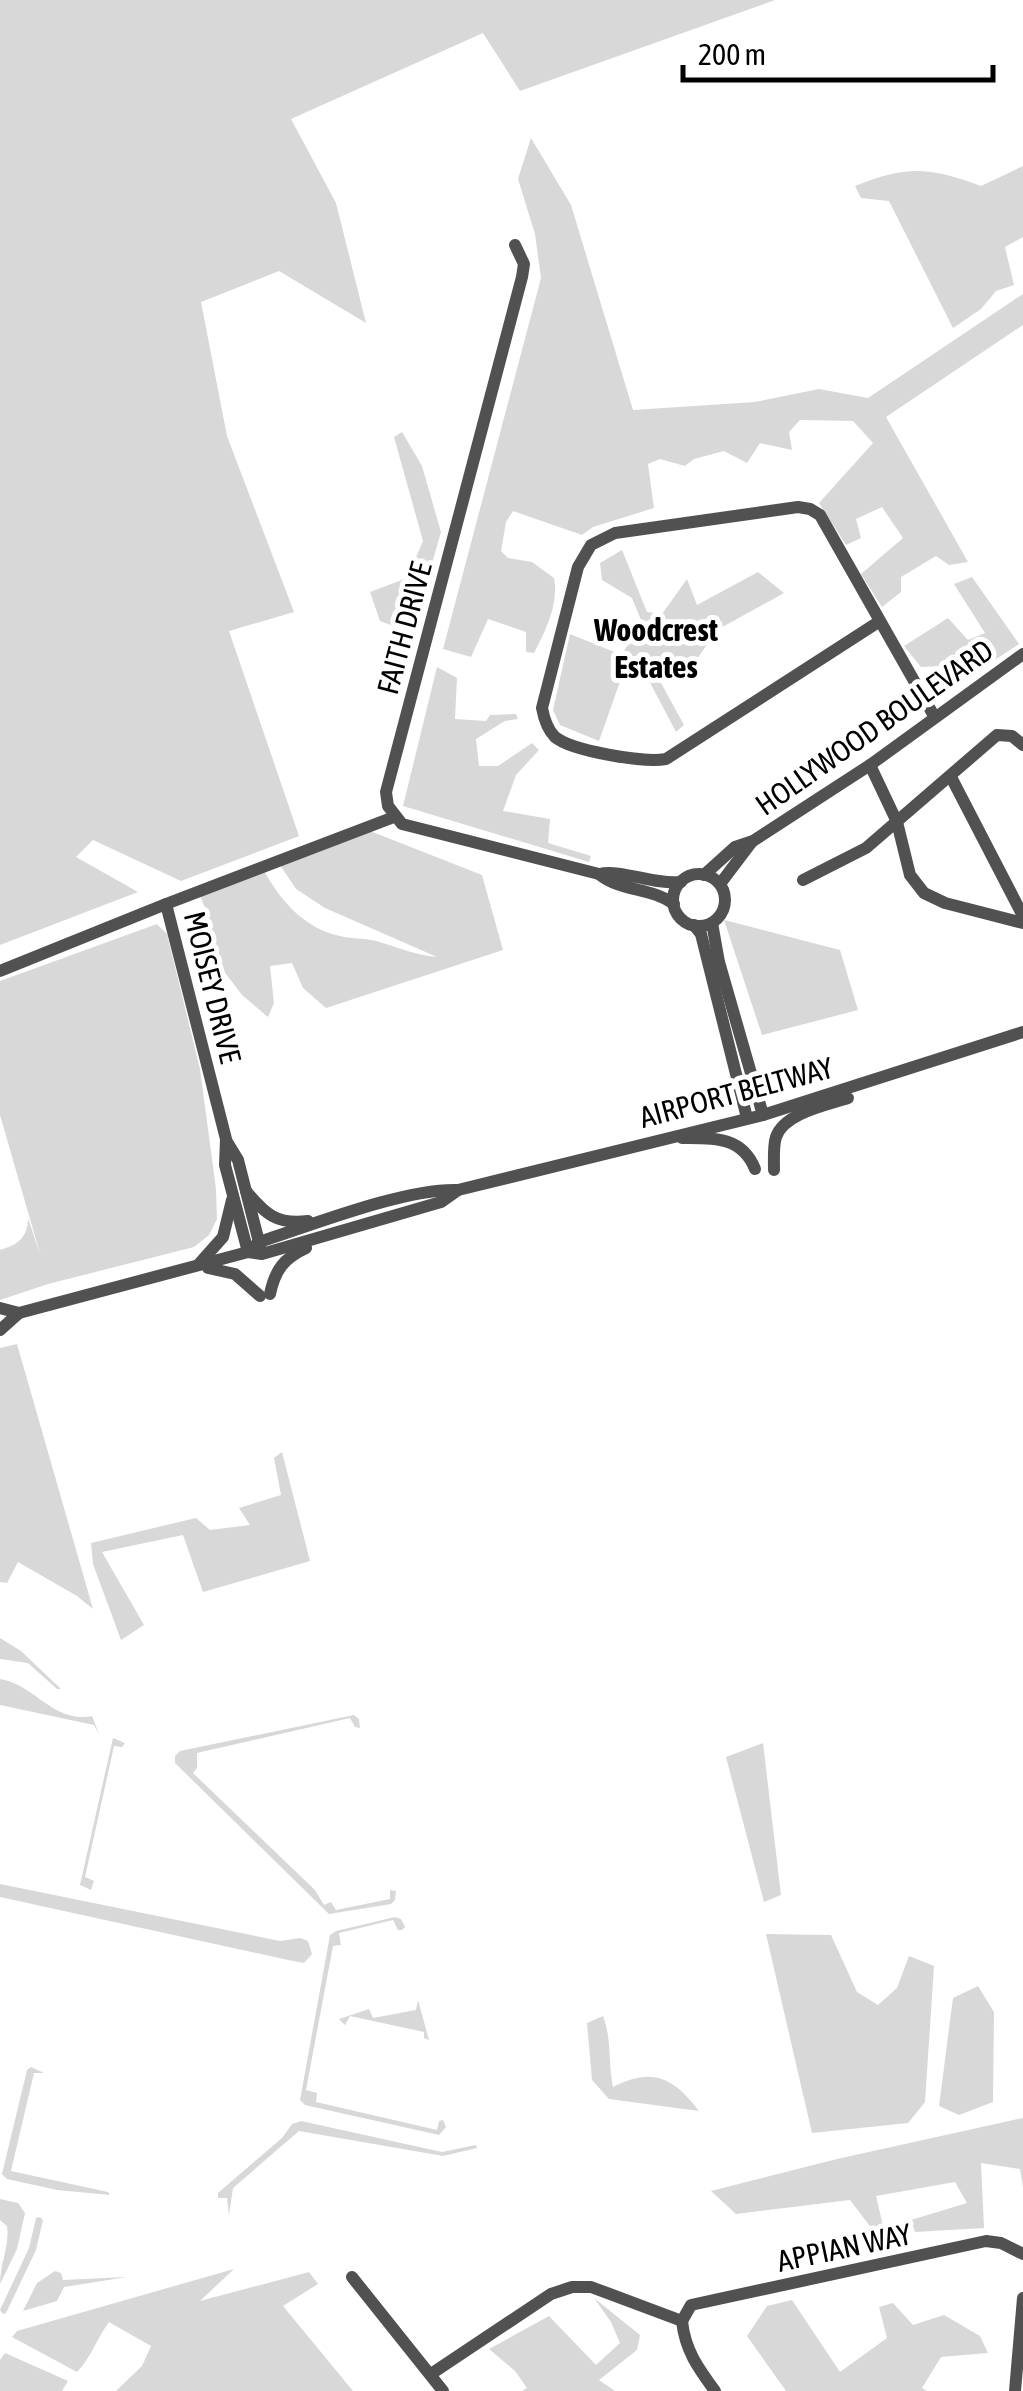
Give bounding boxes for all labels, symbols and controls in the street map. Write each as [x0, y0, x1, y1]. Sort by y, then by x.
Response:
scale bar [683, 20, 993, 82]
text: 200 m [698, 37, 766, 71]
street label: FAITH DRIVE [370, 558, 438, 698]
district label: Woodcrest Estates [593, 611, 719, 685]
street label: HOLLYWOOD BOULEVARD [749, 632, 999, 822]
street label: MOISEY DRIVE [178, 908, 248, 1067]
street label: AIRPORT BELTWAY [636, 1050, 837, 1134]
street label: APPIAN WAY [774, 2216, 915, 2278]

